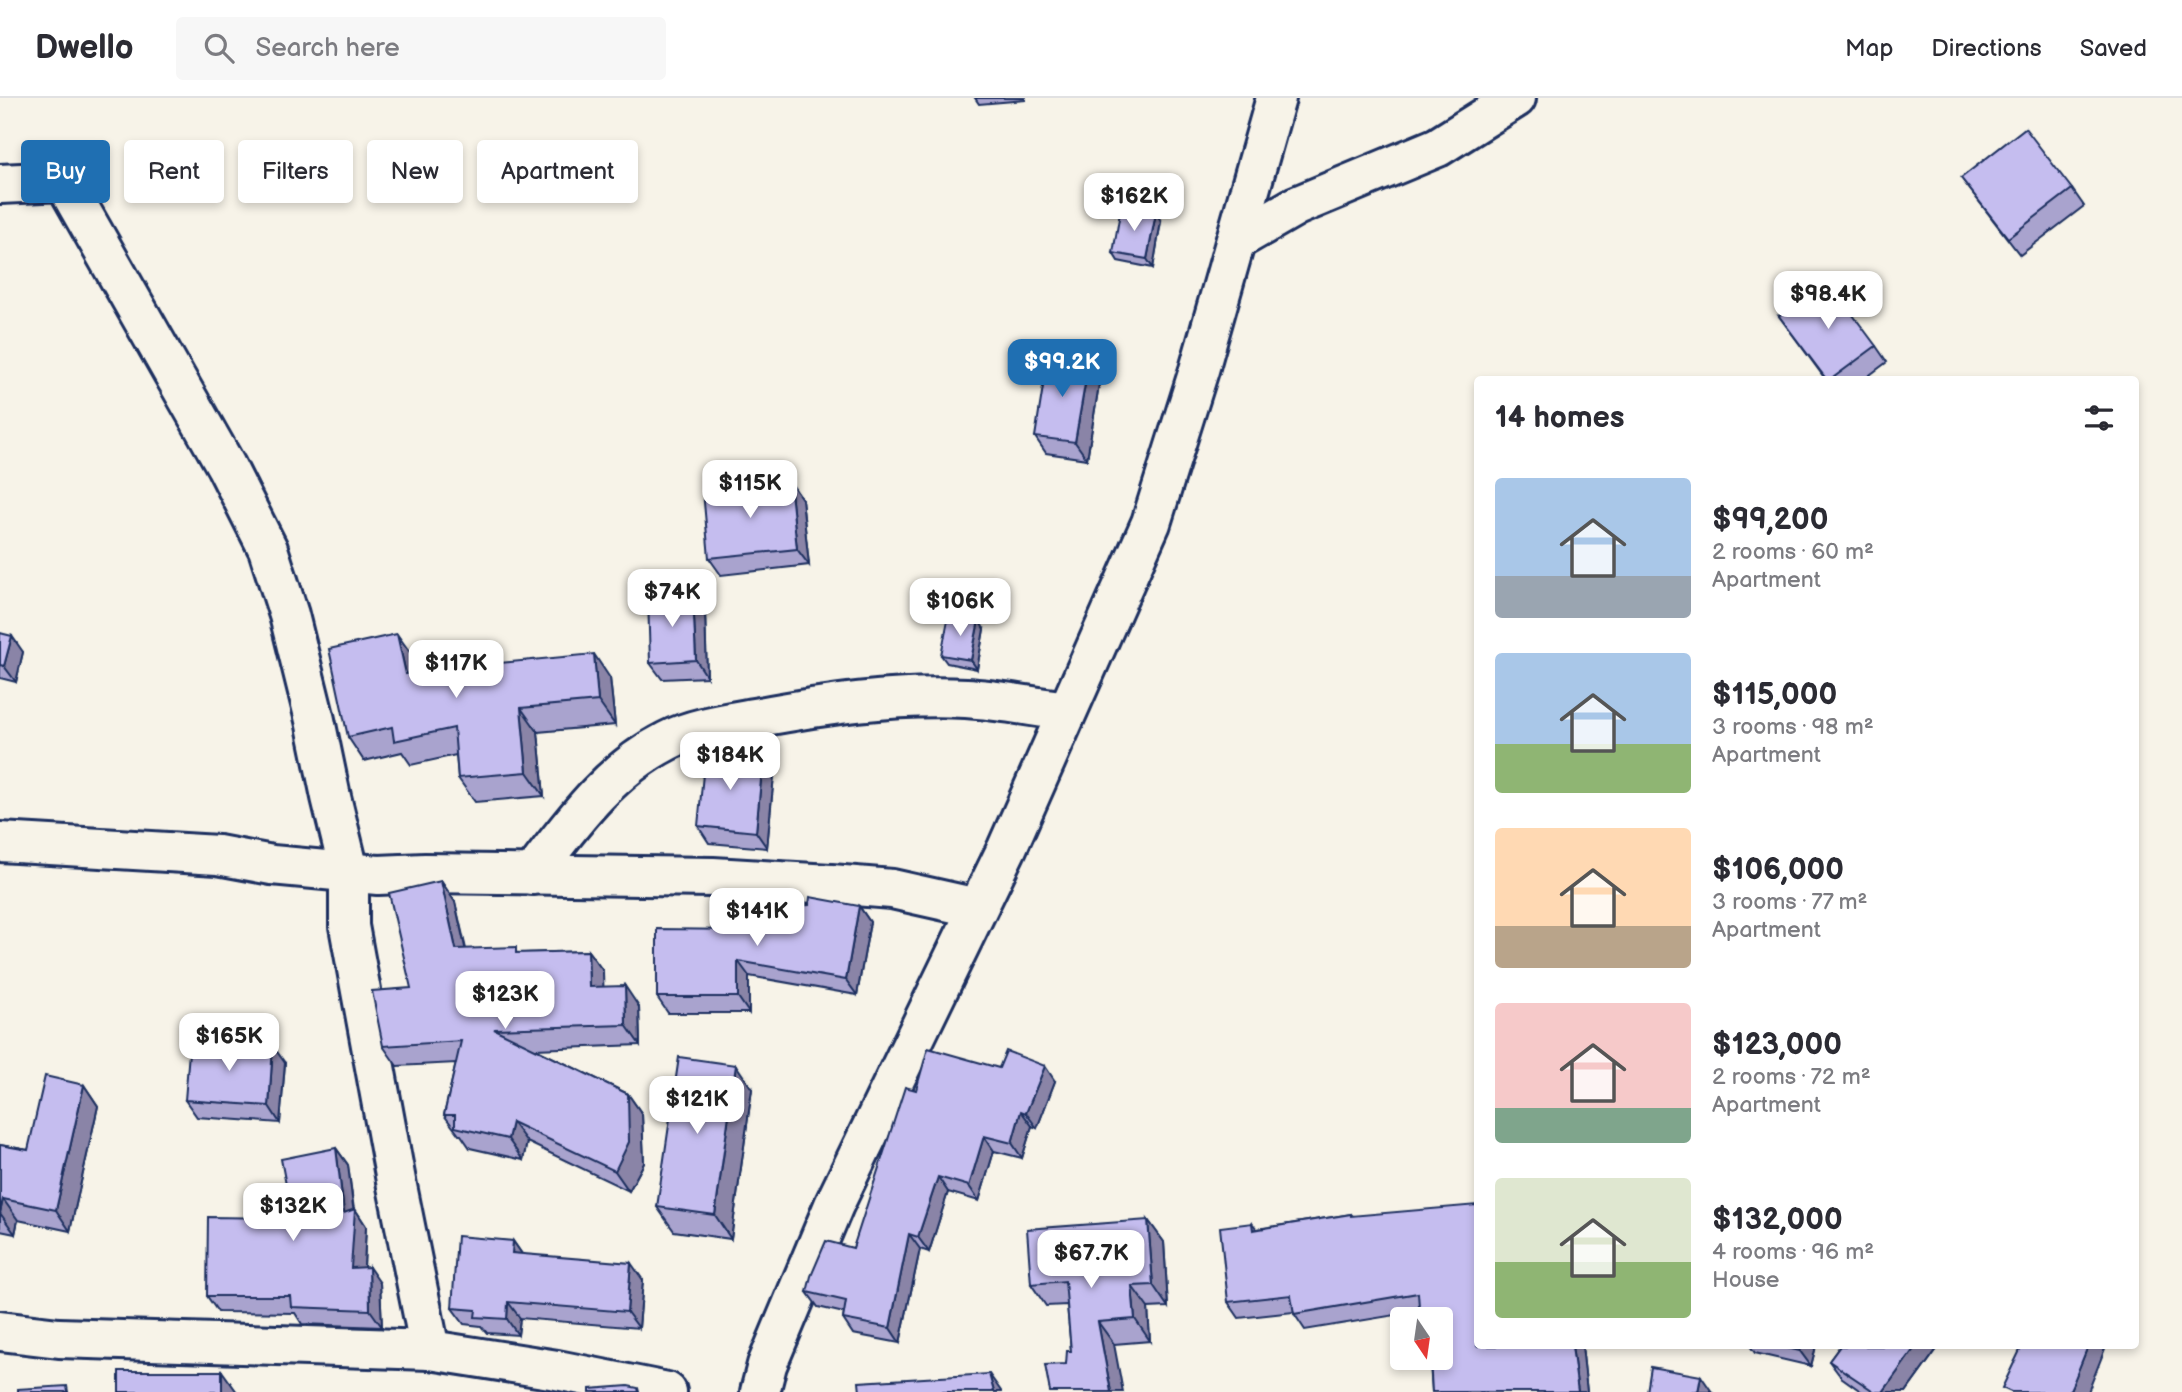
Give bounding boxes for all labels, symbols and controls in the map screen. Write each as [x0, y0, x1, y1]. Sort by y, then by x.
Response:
search box [176, 17, 666, 80]
text: Dwello [35, 28, 134, 68]
icon: search [200, 29, 238, 67]
text: Search here [256, 33, 400, 64]
text: Map [1845, 34, 1893, 63]
text: Directions [1931, 34, 2042, 63]
text: Saved [2080, 34, 2147, 63]
chip: Buy [21, 140, 110, 203]
chip: Rent [124, 140, 224, 203]
chip: Filters [238, 140, 353, 203]
chip: New [367, 140, 463, 203]
chip: Apartment [477, 140, 638, 203]
pin: $162K [1085, 174, 1183, 233]
text: $162K [1100, 182, 1168, 210]
pin: $98.4K [1771, 272, 1885, 331]
text: $98.4K [1790, 280, 1866, 308]
pin: $99.2K [1005, 340, 1119, 399]
text: $99.2K [1024, 348, 1100, 376]
icon: filters [2080, 399, 2118, 437]
text: 14 homes [1495, 400, 1624, 436]
pin: $115K [701, 460, 799, 520]
text: $115K [718, 469, 782, 497]
text: $99,200 [1712, 502, 1828, 538]
icon: home [1551, 506, 1635, 590]
text: 2 rooms · 60 m² [1712, 538, 1874, 566]
text: Apartment [1712, 566, 1821, 594]
pin: $74K [631, 570, 713, 629]
text: $74K [643, 578, 701, 606]
pin: $106K [911, 578, 1009, 638]
text: $106K [926, 587, 994, 615]
pin: $117K [407, 640, 505, 700]
text: $117K [425, 649, 487, 677]
text: $115,000 [1712, 677, 1837, 713]
icon: home [1551, 681, 1635, 765]
text: 3 rooms · 98 m² [1712, 713, 1874, 741]
pin: $184K [681, 732, 779, 792]
text: $184K [696, 741, 764, 769]
text: Apartment [1712, 741, 1821, 769]
text: $106,000 [1712, 852, 1844, 888]
icon: home [1551, 856, 1635, 940]
pin: $141K [708, 888, 806, 948]
text: 3 rooms · 77 m² [1712, 888, 1868, 916]
text: $141K [725, 897, 789, 925]
text: Apartment [1712, 916, 1821, 944]
pin: $123K [456, 972, 554, 1031]
text: $123K [471, 980, 539, 1008]
pin: $165K [180, 1014, 278, 1073]
text: $165K [195, 1022, 263, 1050]
text: $123,000 [1712, 1027, 1842, 1063]
icon: home [1551, 1031, 1635, 1115]
text: 2 rooms · 72 m² [1712, 1063, 1871, 1091]
pin: $121K [648, 1076, 746, 1136]
text: $121K [665, 1085, 729, 1113]
text: Apartment [1712, 1091, 1821, 1119]
pin: $132K [244, 1184, 342, 1243]
text: $132K [259, 1192, 327, 1220]
text: $132,000 [1712, 1202, 1843, 1238]
icon: home [1551, 1206, 1635, 1290]
pin: $67.7K [1034, 1230, 1148, 1290]
text: 4 rooms · 96 m² [1712, 1238, 1874, 1266]
text: $67.7K [1053, 1239, 1129, 1267]
text: House [1712, 1266, 1779, 1294]
north arrow [1390, 1307, 1452, 1370]
map controls [1390, 1307, 1453, 1370]

